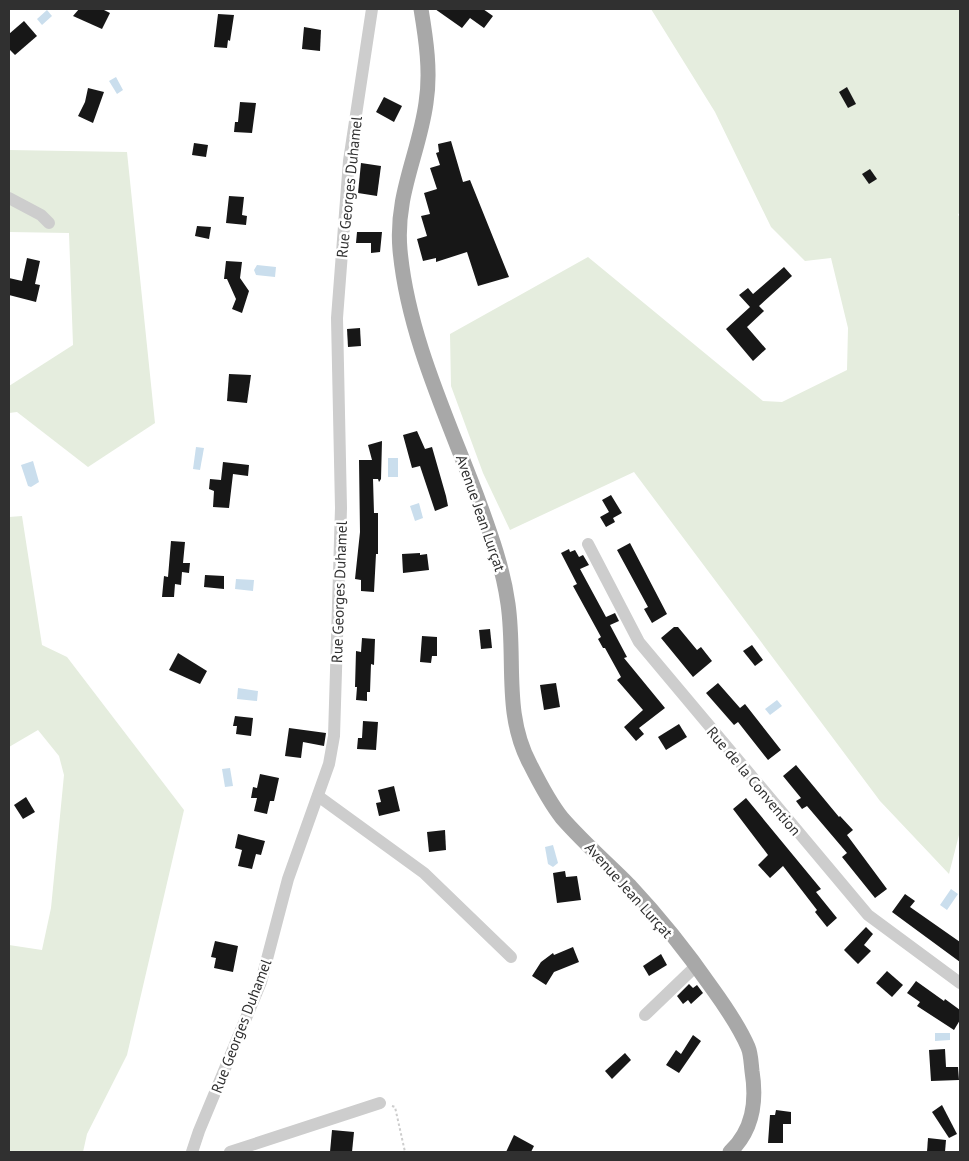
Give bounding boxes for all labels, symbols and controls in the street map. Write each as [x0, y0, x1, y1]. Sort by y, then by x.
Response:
street label: Rue Georges Duhamel [332, 115, 366, 259]
street label: Avenue Jean Lurçat [452, 452, 510, 574]
street label: Rue Georges Duhamel [327, 520, 351, 663]
street label: Rue de la Convention [703, 723, 805, 839]
street label: Avenue Jean Lurçat [581, 838, 677, 942]
street label: Rue Georges Duhamel [207, 956, 276, 1096]

